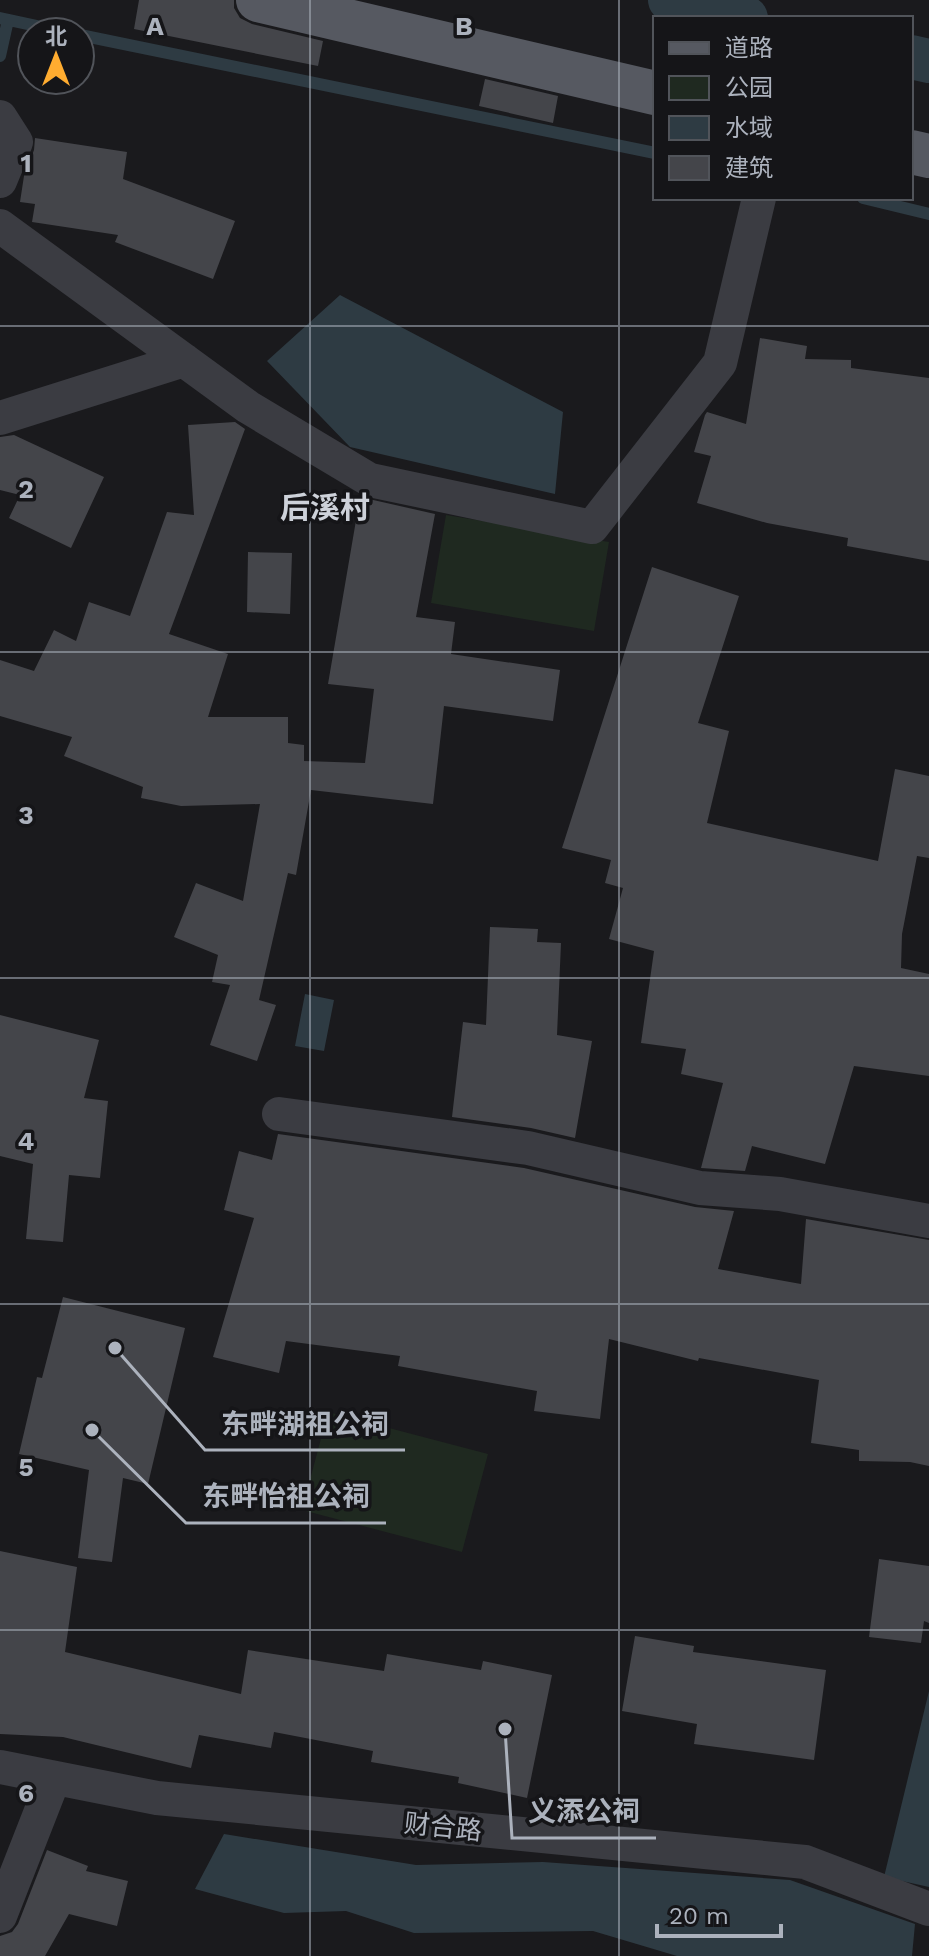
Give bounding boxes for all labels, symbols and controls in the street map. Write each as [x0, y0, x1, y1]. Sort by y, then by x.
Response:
text: A [146, 11, 164, 41]
text: B [455, 11, 473, 41]
north arrow [16, 16, 96, 96]
legend [653, 16, 913, 200]
text: 北 [45, 24, 67, 49]
text: 道路 [725, 34, 773, 62]
text: 公园 [725, 74, 773, 102]
text: 水域 [725, 114, 773, 142]
text: 1 [20, 148, 32, 178]
text: 建筑 [725, 154, 773, 182]
text: 2 [18, 474, 34, 504]
district label: 后溪村 [280, 490, 370, 525]
text: 3 [18, 800, 34, 830]
text: 4 [18, 1126, 35, 1156]
callout: 东畔湖祖公祠 [205, 1398, 405, 1450]
text: 东畔湖祖公祠 [221, 1408, 389, 1441]
text: 5 [18, 1452, 34, 1482]
callout: 东畔怡祖公祠 [186, 1471, 386, 1523]
text: 东畔怡祖公祠 [202, 1480, 370, 1513]
text: 6 [18, 1778, 34, 1808]
callout: 义添公祠 [512, 1786, 656, 1838]
text: 义添公祠 [528, 1795, 640, 1828]
street label: 财合路 [403, 1808, 483, 1846]
scale bar [657, 1888, 781, 1938]
text: 20 m [669, 1902, 729, 1930]

